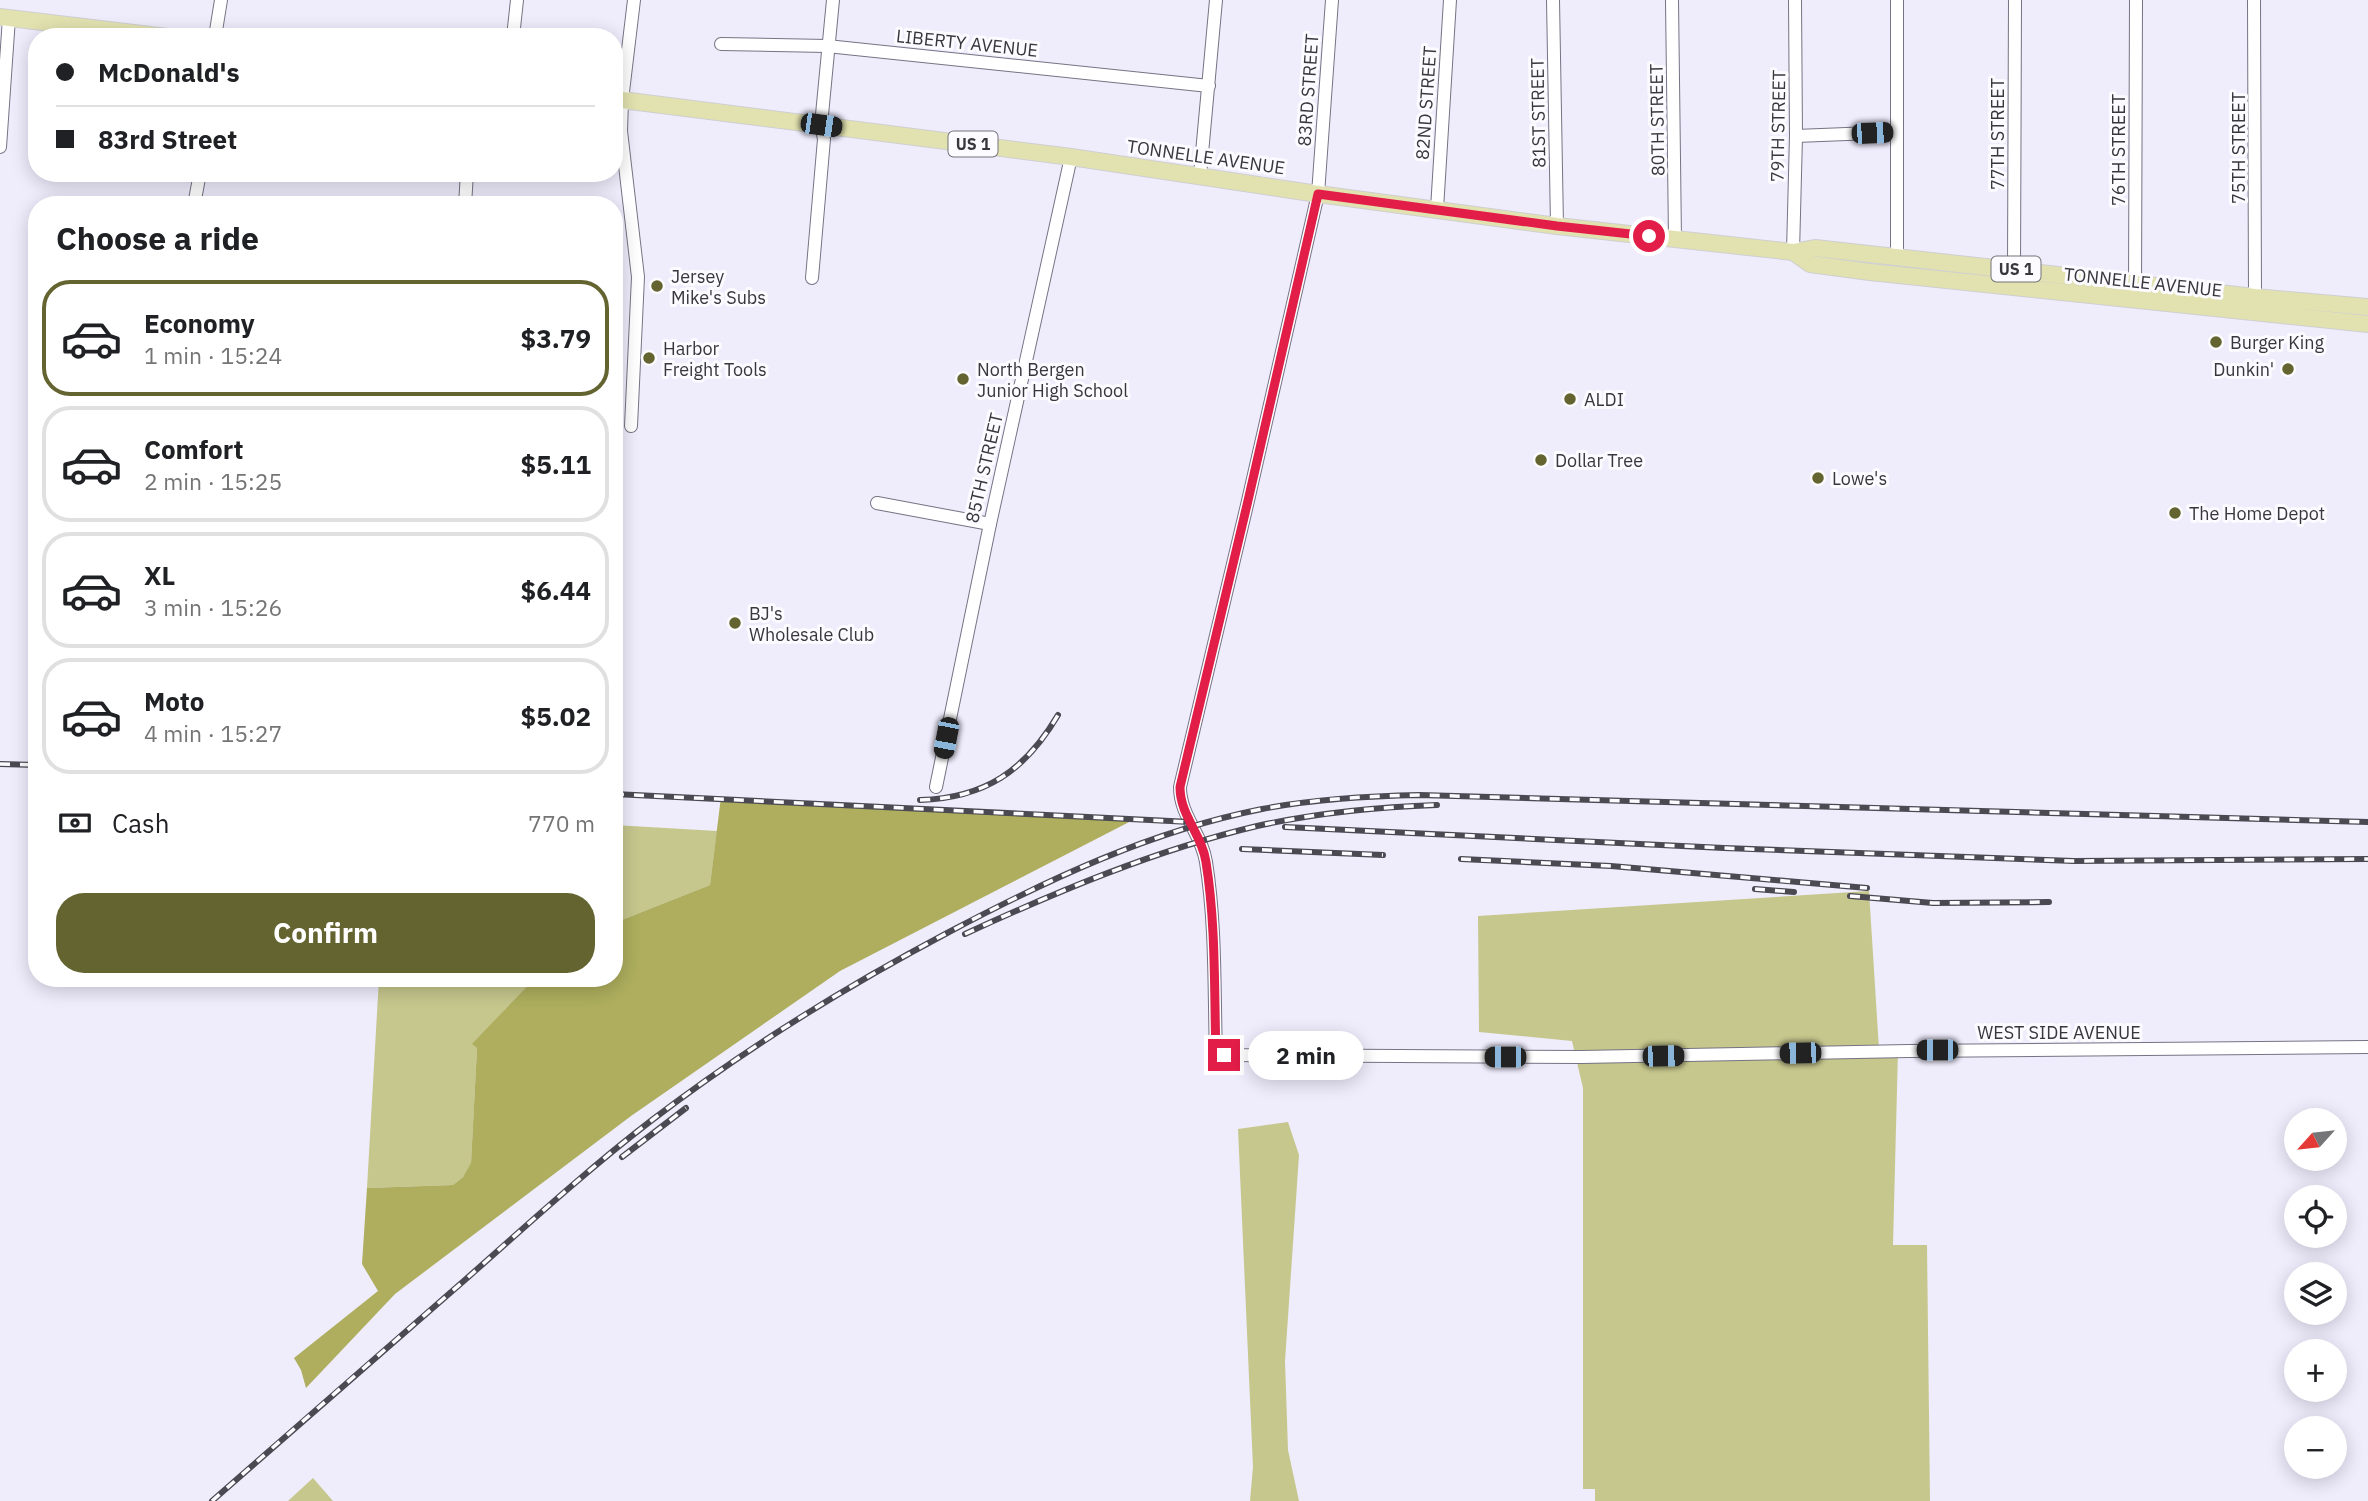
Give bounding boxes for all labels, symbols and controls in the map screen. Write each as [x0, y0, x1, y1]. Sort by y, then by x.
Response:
street label: LIBERTY AVENUE [895, 24, 1039, 62]
street label: 83RD STREET [1293, 33, 1323, 147]
street label: 82ND STREET [1411, 45, 1441, 161]
text: McDonald's [98, 55, 240, 89]
street label: 81ST STREET [1526, 58, 1550, 168]
street label: 80TH STREET [1645, 64, 1669, 176]
street label: 79TH STREET [1766, 70, 1790, 182]
street label: 77TH STREET [1986, 78, 2009, 190]
street label: 75TH STREET [2227, 92, 2250, 204]
street label: 76TH STREET [2107, 94, 2130, 206]
car [799, 112, 844, 138]
text: 83rd Street [98, 122, 237, 156]
car [1851, 122, 1894, 144]
road number: US 1 [948, 132, 998, 156]
street label: TONNELLE AVENUE [1126, 135, 1286, 179]
text: Choose a ride [56, 217, 259, 259]
route start [1633, 220, 1665, 252]
road number: US 1 [1992, 256, 2040, 282]
street label: TONNELLE AVENUE [2063, 262, 2223, 302]
place label: Jersey Mike's Subs [671, 265, 766, 309]
marker: Jersey Mike's Subs [649, 278, 665, 294]
text: Economy [144, 306, 255, 340]
icon: car [60, 307, 123, 370]
text: $3.79 [521, 321, 591, 355]
place label: Burger King [2230, 331, 2324, 354]
marker: Burger King [2208, 334, 2224, 350]
place label: Harbor Freight Tools [663, 337, 767, 381]
text: 1 min · 15:24 [144, 340, 282, 370]
marker: Harbor Freight Tools [641, 350, 657, 366]
place label: North Bergen Junior High School [977, 358, 1128, 402]
place label: Dunkin' [2213, 358, 2274, 381]
marker: Dunkin' [2280, 361, 2296, 377]
marker: North Bergen Junior High School [955, 371, 971, 387]
place label: ALDI [1584, 388, 1624, 411]
marker: ALDI [1562, 391, 1578, 407]
street label: 85TH STREET [960, 411, 1008, 525]
text: Comfort [144, 432, 243, 466]
icon: car [60, 433, 123, 496]
text: $5.11 [521, 447, 591, 481]
place label: Dollar Tree [1555, 449, 1643, 472]
marker: Dollar Tree [1533, 452, 1549, 468]
text: 2 min · 15:25 [144, 466, 282, 496]
place label: Lowe's [1832, 467, 1887, 490]
marker: Lowe's [1810, 470, 1826, 486]
place label: The Home Depot [2189, 502, 2325, 525]
marker: The Home Depot [2167, 505, 2183, 521]
text: XL [144, 558, 175, 592]
icon: car [60, 559, 123, 622]
text: $6.44 [521, 573, 591, 607]
text: 3 min · 15:26 [144, 592, 282, 622]
place label: BJ's Wholesale Club [749, 602, 874, 646]
marker: BJ's Wholesale Club [727, 615, 743, 631]
text: Moto [144, 684, 204, 718]
icon: car [60, 685, 123, 748]
text: $5.02 [521, 699, 591, 733]
car [932, 715, 961, 761]
text: 4 min · 15:27 [144, 718, 282, 748]
icon: cash [56, 804, 94, 842]
text: Cash [112, 806, 169, 840]
text: 770 m [528, 808, 595, 838]
button: Confirm [56, 893, 595, 973]
street label: WEST SIDE AVENUE [1977, 1021, 2141, 1044]
callout: 2 min [1248, 1030, 1364, 1080]
route end [1208, 1039, 1240, 1071]
text: 2 min [1276, 1040, 1336, 1070]
car [1917, 1040, 1959, 1061]
car [1779, 1042, 1822, 1064]
car [1642, 1045, 1685, 1067]
car [1485, 1047, 1527, 1068]
north arrow [2284, 1108, 2347, 1171]
map controls [2284, 1108, 2347, 1479]
button: locate [2284, 1185, 2347, 1248]
button: layers [2284, 1262, 2347, 1325]
button: + [2284, 1339, 2347, 1402]
button: − [2284, 1416, 2347, 1479]

